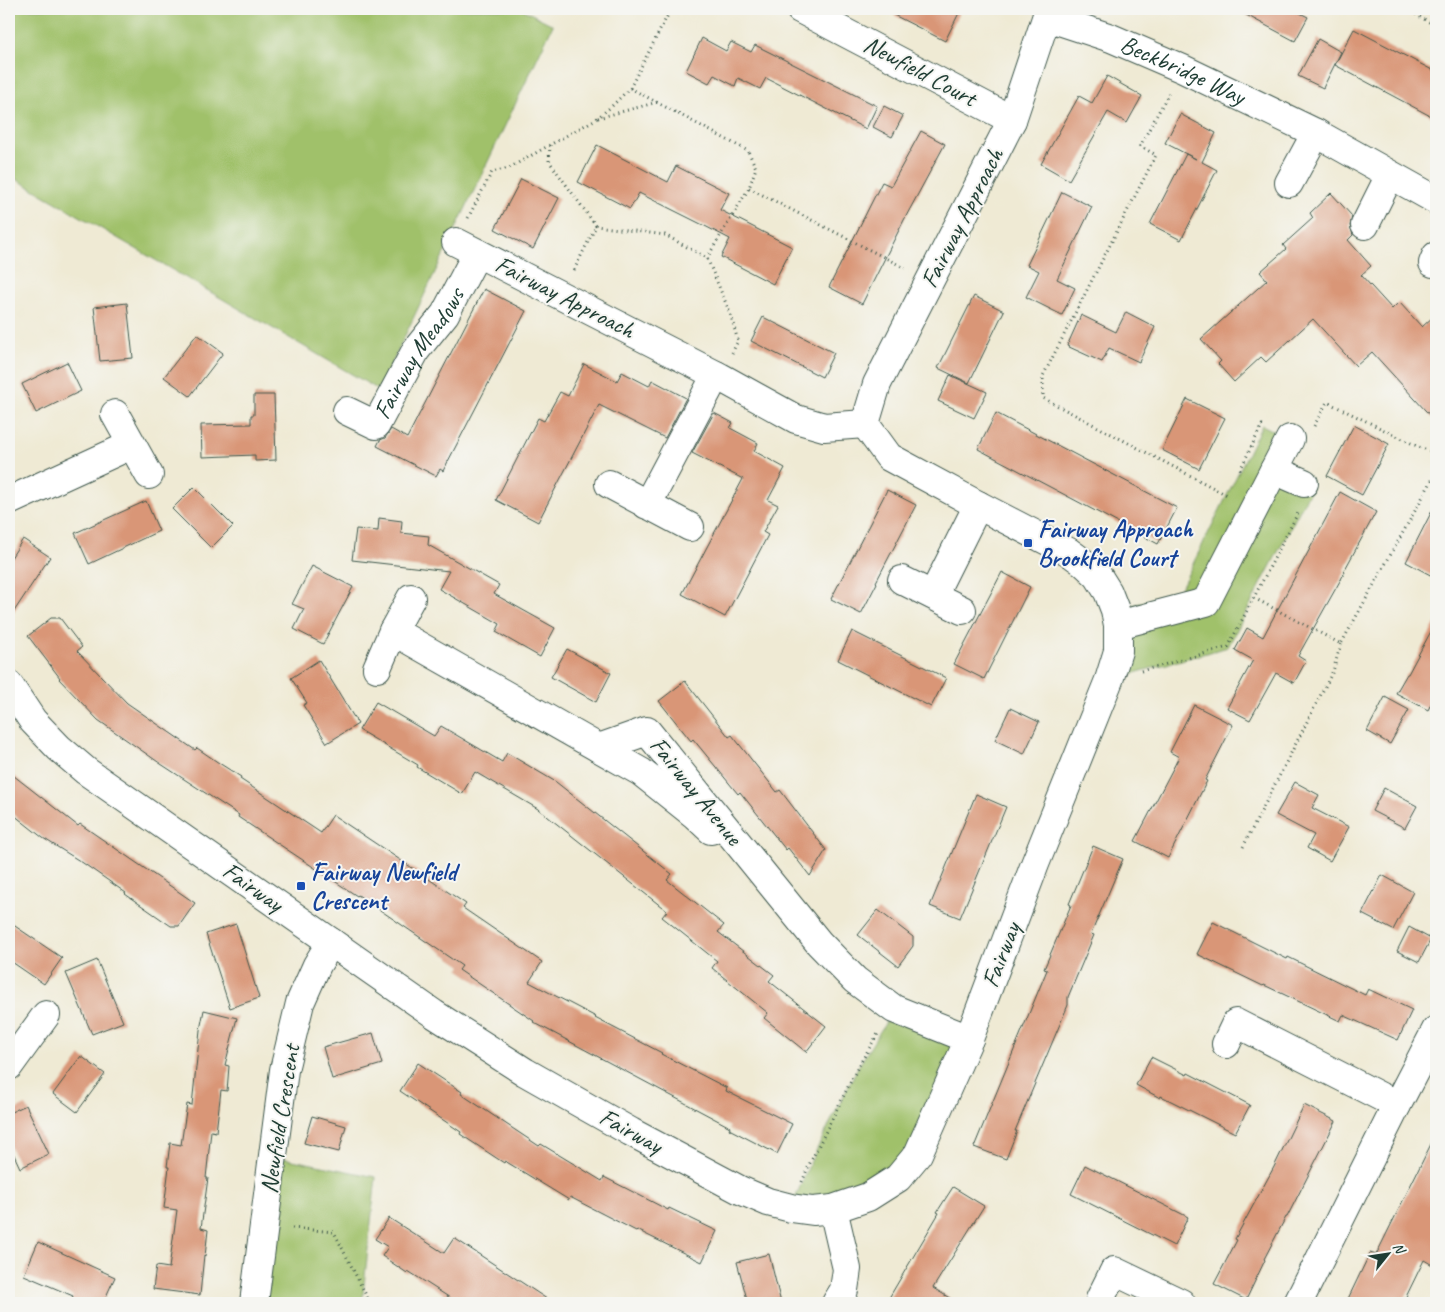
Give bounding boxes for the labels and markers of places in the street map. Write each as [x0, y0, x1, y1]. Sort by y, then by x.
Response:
place label: Fairway Approach Brookfield Court [1038, 513, 1194, 574]
marker: Fairway Approach Brookfield Court [1022, 537, 1034, 549]
place label: Fairway Newfield Crescent [311, 856, 460, 917]
marker: Fairway Newfield Crescent [295, 880, 307, 892]

